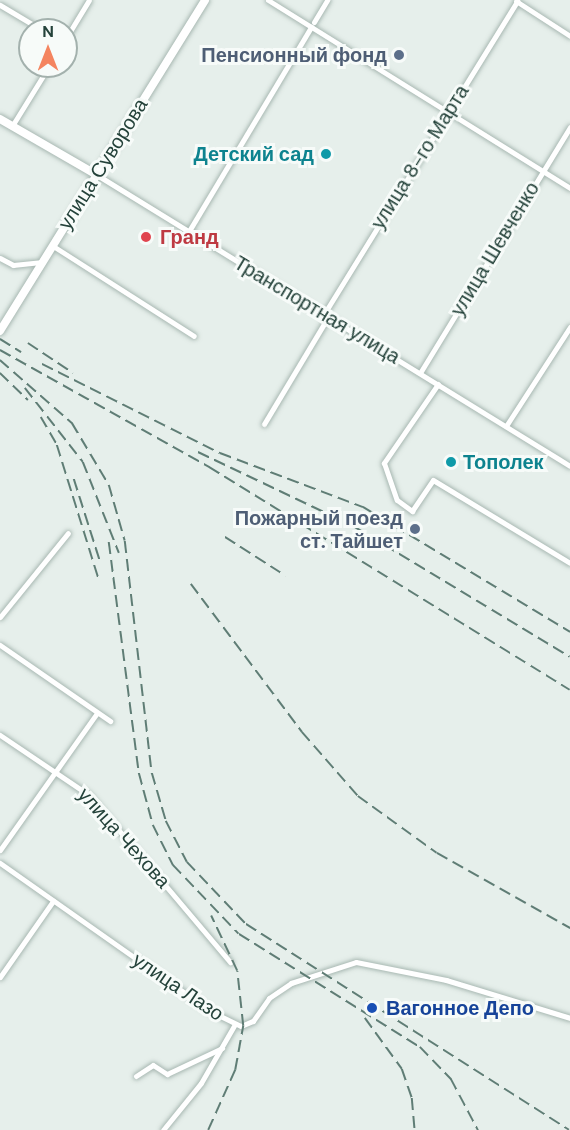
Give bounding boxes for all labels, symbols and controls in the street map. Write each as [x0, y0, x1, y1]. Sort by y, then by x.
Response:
north arrow [18, 18, 78, 78]
text: N [42, 21, 54, 42]
place label: Пенсионный фонд [201, 43, 387, 67]
marker: Пенсионный фонд [392, 48, 406, 62]
street label: улица 8-го Марта [366, 81, 474, 233]
street label: улица Суворова [53, 94, 153, 234]
place label: Детский сад [194, 142, 314, 166]
marker: Детский сад [319, 147, 333, 161]
street label: улица Шевченко [446, 178, 544, 320]
place label: Гранд [160, 225, 219, 249]
marker: Гранд [137, 228, 155, 246]
street label: Транспортная улица [230, 251, 404, 369]
place label: Тополек [463, 450, 544, 474]
marker: Тополек [444, 455, 458, 469]
place label: Пожарный поезд ст. Тайшет [235, 506, 403, 553]
marker: Пожарный поезд ст. Тайшет [408, 522, 422, 536]
street label: улица Чехова [73, 783, 175, 893]
street label: улица Лазо [128, 948, 228, 1026]
place label: Вагонное Депо [386, 996, 534, 1020]
marker: Вагонное Депо [363, 999, 381, 1017]

